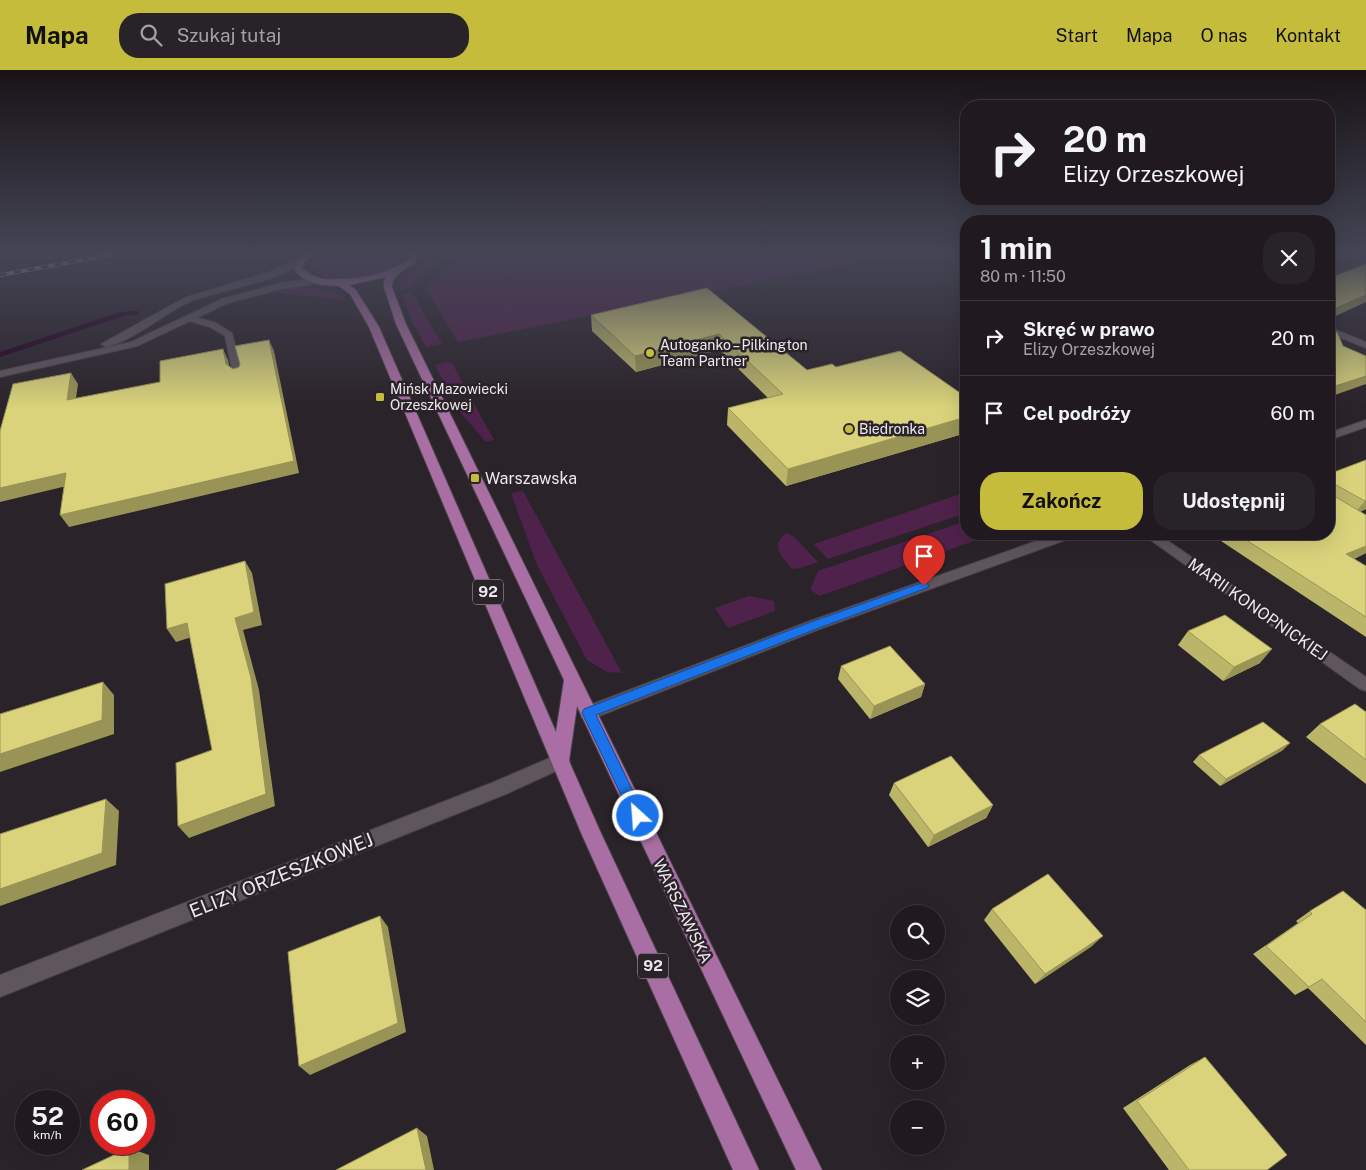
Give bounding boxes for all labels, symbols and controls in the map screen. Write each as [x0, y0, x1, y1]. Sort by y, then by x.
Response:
search box [119, 13, 469, 58]
text: Mapa [25, 21, 89, 49]
icon: search [137, 21, 165, 49]
text: Szukaj tutaj [177, 24, 281, 46]
text: Start [1056, 25, 1098, 46]
text: Mapa [1126, 25, 1172, 46]
text: O nas [1200, 25, 1247, 46]
text: Kontakt [1275, 25, 1341, 46]
text: 20 m [1063, 119, 1147, 160]
icon: right [980, 120, 1045, 185]
text: Elizy Orzeszkowej [1063, 161, 1244, 187]
text: 1 min [980, 230, 1052, 266]
button: close [1263, 232, 1315, 284]
text: 80 m · 11:50 [980, 267, 1066, 286]
text: Skręć w prawo [1023, 318, 1155, 340]
icon: right [980, 324, 1008, 352]
text: 20 m [1271, 327, 1315, 349]
place label: Autoganko – Pilkington Team Partner [660, 337, 808, 369]
text: Elizy Orzeszkowej [1023, 340, 1155, 359]
marker: Autoganko – Pilkington Team Partner [644, 347, 656, 359]
place label: Mińsk Mazowiecki Orzeszkowej [390, 381, 508, 413]
marker: Mińsk Mazowiecki Orzeszkowej [374, 391, 386, 403]
icon: arrive [980, 399, 1008, 427]
text: Cel podróży [1023, 402, 1131, 424]
text: 60 m [1271, 402, 1315, 424]
place label: Biedronka [859, 421, 925, 437]
marker: Biedronka [843, 423, 855, 435]
place label: Warszawska [485, 469, 577, 488]
marker: Warszawska [469, 472, 481, 484]
button: Zakończ [980, 472, 1143, 530]
button: Udostępnij [1153, 472, 1315, 530]
pin [903, 535, 945, 586]
icon: arrive [910, 542, 938, 570]
street label: MARII KONOPNICKIEJ [1185, 554, 1331, 665]
road number: 92 [473, 580, 503, 604]
position arrow [611, 789, 663, 841]
street label: ELIZY ORZESZKOWEJ [186, 828, 376, 922]
street label: WARSZAWSKA [649, 856, 716, 967]
map controls [890, 905, 945, 1155]
button: search [890, 905, 945, 960]
road number: 92 [638, 954, 668, 978]
button: layers [890, 970, 945, 1025]
button: + [890, 1035, 945, 1090]
speed limit sign: 60 [90, 1090, 155, 1155]
button: − [890, 1100, 945, 1155]
text: 52 [31, 1101, 64, 1131]
text: km/h [33, 1128, 62, 1142]

